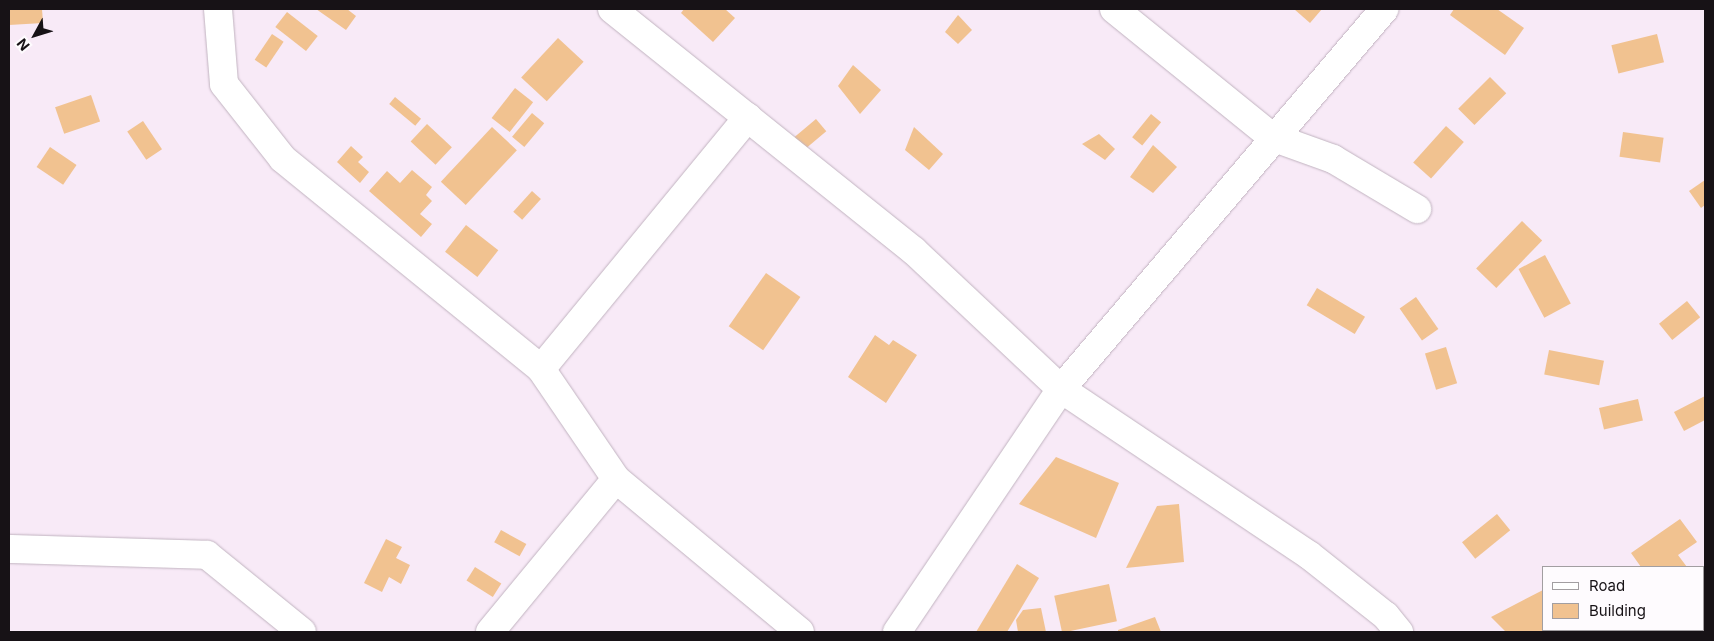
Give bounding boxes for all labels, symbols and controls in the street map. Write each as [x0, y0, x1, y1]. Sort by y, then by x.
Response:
north arrow [10, 10, 60, 60]
text: N [13, 35, 33, 54]
legend [1542, 566, 1704, 631]
text: Road [1589, 576, 1625, 595]
text: Building [1589, 601, 1646, 620]

